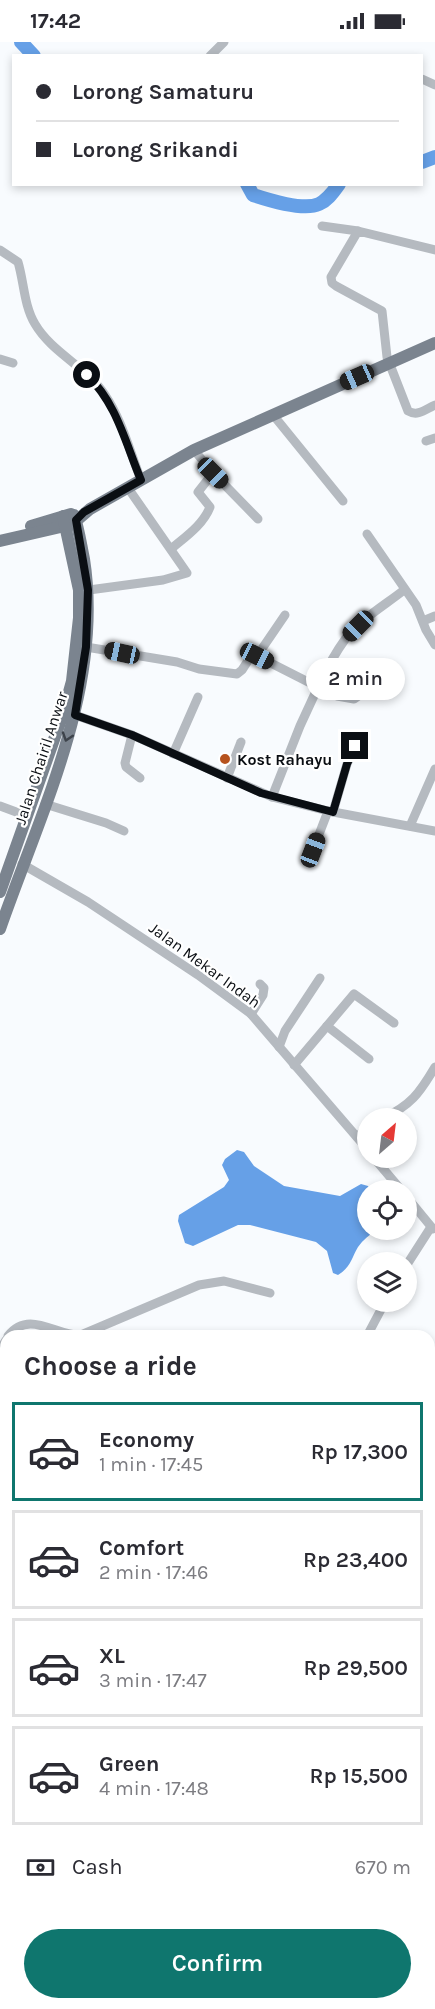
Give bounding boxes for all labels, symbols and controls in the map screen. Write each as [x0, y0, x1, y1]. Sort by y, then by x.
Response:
text: 17:42 [30, 8, 81, 34]
text: Lorong Samaturu [72, 79, 254, 105]
text: Lorong Srikandi [72, 137, 239, 163]
route start [73, 361, 100, 388]
car [337, 361, 377, 393]
car [194, 454, 232, 492]
car [339, 607, 377, 645]
car [103, 640, 141, 666]
car [237, 640, 277, 672]
callout: 2 min [306, 659, 404, 701]
text: 2 min [328, 667, 383, 690]
street label: Jalan Chairil Anwar [11, 689, 72, 827]
one-way arrow [62, 731, 75, 741]
route end [341, 732, 368, 759]
place label: Kost Rahayu [237, 750, 332, 769]
marker: Kost Rahayu [218, 752, 232, 766]
car [298, 830, 328, 870]
street label: Jalan Mekar Indah [146, 918, 264, 1012]
north arrow [357, 1108, 417, 1168]
map controls [357, 1108, 417, 1312]
button: locate [357, 1180, 417, 1240]
button: layers [357, 1252, 417, 1312]
text: Choose a ride [24, 1350, 197, 1382]
icon: car [27, 1425, 81, 1479]
text: Economy [99, 1427, 194, 1453]
text: Rp 17,300 [311, 1439, 408, 1465]
text: 1 min · 17:45 [99, 1453, 203, 1476]
icon: car [27, 1533, 81, 1587]
text: Comfort [99, 1535, 184, 1561]
text: Rp 23,400 [303, 1547, 408, 1573]
text: 2 min · 17:46 [99, 1561, 208, 1584]
icon: car [27, 1641, 81, 1695]
text: XL [99, 1643, 125, 1669]
text: Rp 29,500 [304, 1655, 408, 1681]
text: 3 min · 17:47 [99, 1669, 207, 1692]
icon: car [27, 1749, 81, 1803]
text: Green [99, 1751, 160, 1777]
text: Rp 15,500 [310, 1763, 408, 1789]
text: 4 min · 17:48 [99, 1777, 209, 1800]
icon: cash [24, 1851, 57, 1884]
text: Cash [72, 1854, 122, 1880]
text: 670 m [355, 1856, 411, 1879]
button: Confirm [24, 1929, 411, 1998]

